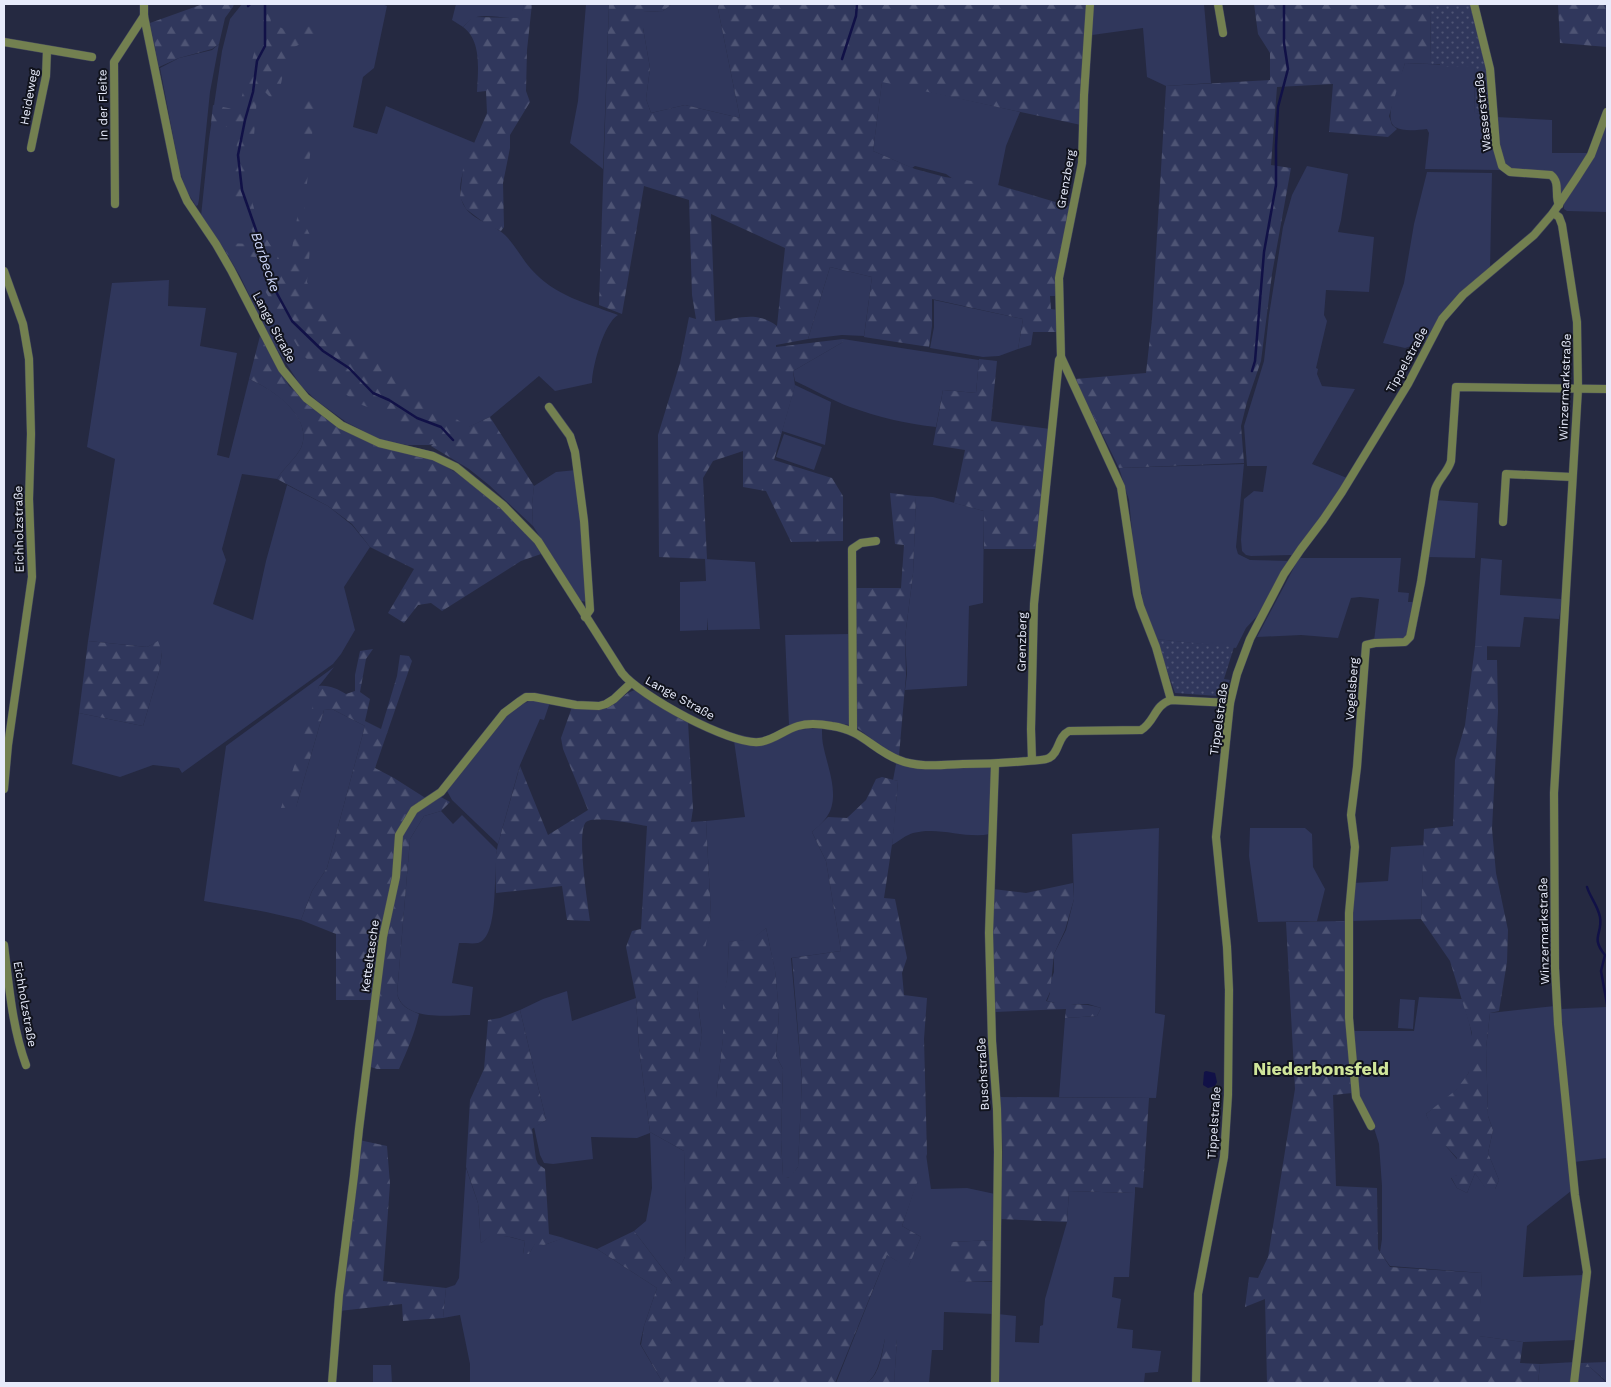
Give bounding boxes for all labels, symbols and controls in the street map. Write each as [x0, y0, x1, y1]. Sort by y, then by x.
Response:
street label: Heideweg [17, 67, 41, 126]
street label: In der Fleite [95, 69, 111, 141]
street label: Wasserstraße [1472, 72, 1494, 152]
street label: Grenzberg [1054, 148, 1078, 210]
water label: Barbecke [248, 230, 284, 294]
street label: Lange Straße [250, 290, 298, 365]
street label: Tippelstraße [1383, 325, 1431, 395]
street label: Winzermarkstraße [1556, 333, 1574, 441]
street label: Eichholzstraße [11, 485, 27, 573]
street label: Grenzberg [1014, 611, 1030, 672]
street label: Vogelsberg [1343, 656, 1361, 721]
street label: Lange Straße [643, 673, 717, 723]
street label: Tippelstraße [1207, 682, 1231, 756]
street label: Winzermarkstraße [1536, 877, 1552, 985]
street label: Ketteltasche [358, 919, 382, 993]
street label: Eichholzstraße [11, 960, 39, 1048]
street label: Buschstraße [974, 1037, 992, 1111]
district label: Niederbonsfeld [1253, 1058, 1389, 1079]
street label: Tippelstraße [1204, 1086, 1224, 1160]

